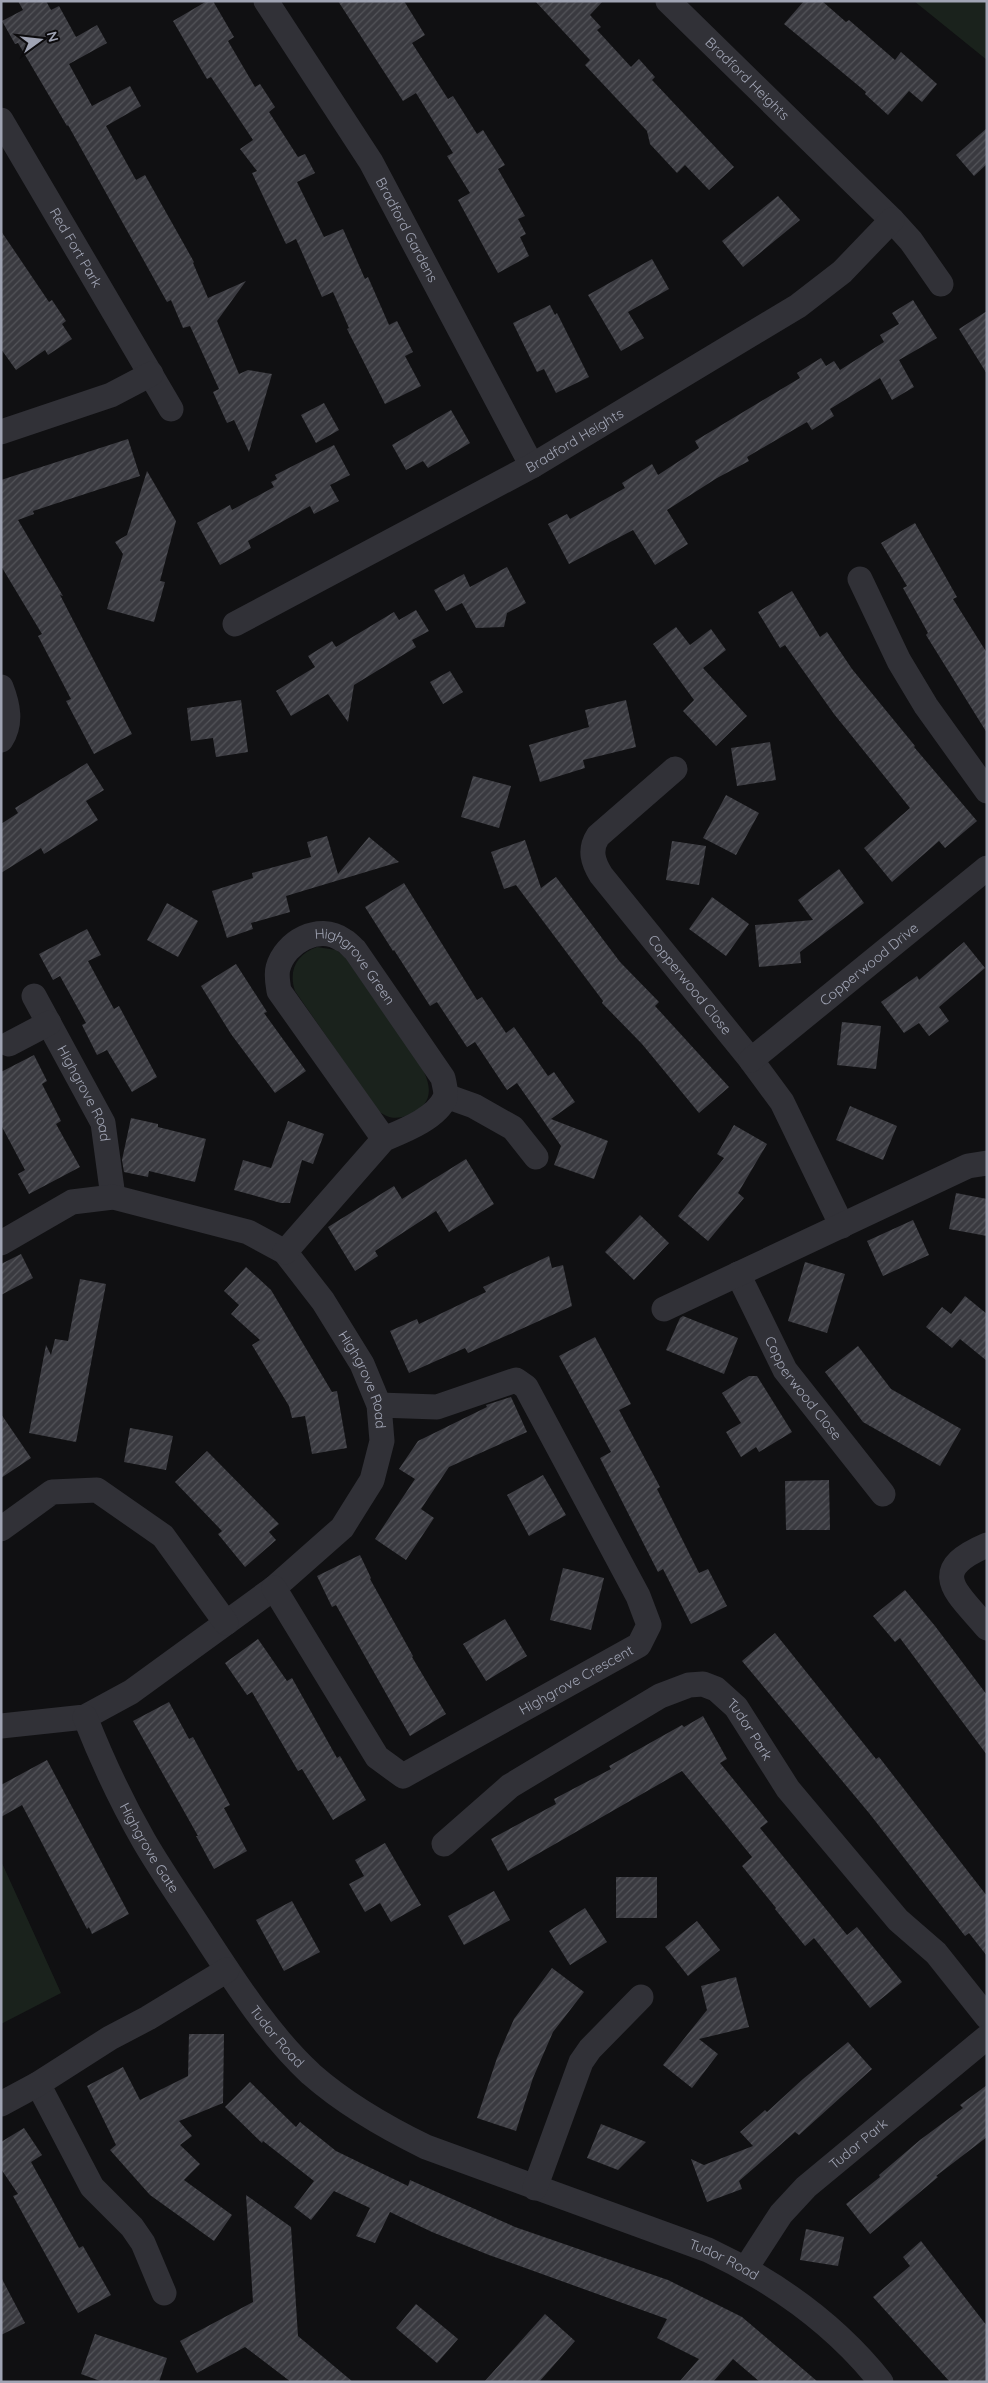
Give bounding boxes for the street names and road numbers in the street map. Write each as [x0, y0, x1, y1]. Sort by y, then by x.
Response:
street label: Bradford Heights [701, 33, 793, 124]
street label: Bradford Gardens [372, 174, 442, 285]
street label: Red Fort Park [46, 204, 106, 291]
street label: Bradford Heights [523, 404, 627, 477]
street label: Copperwood Drive [816, 919, 922, 1010]
street label: Highgrove Green [314, 924, 399, 1008]
street label: Copperwood Close [644, 931, 736, 1038]
street label: Highgrove Road [53, 1042, 114, 1142]
street label: Highgrove Road [334, 1327, 390, 1429]
street label: Copperwood Close [761, 1333, 846, 1444]
street label: Highgrove Crescent [516, 1641, 637, 1719]
street label: Tudor Park [723, 1694, 777, 1764]
street label: Highgrove Gate [116, 1799, 183, 1897]
street label: Tudor Road [246, 2002, 308, 2071]
street label: Tudor Park [825, 2114, 891, 2173]
street label: Tudor Road [687, 2235, 762, 2284]

